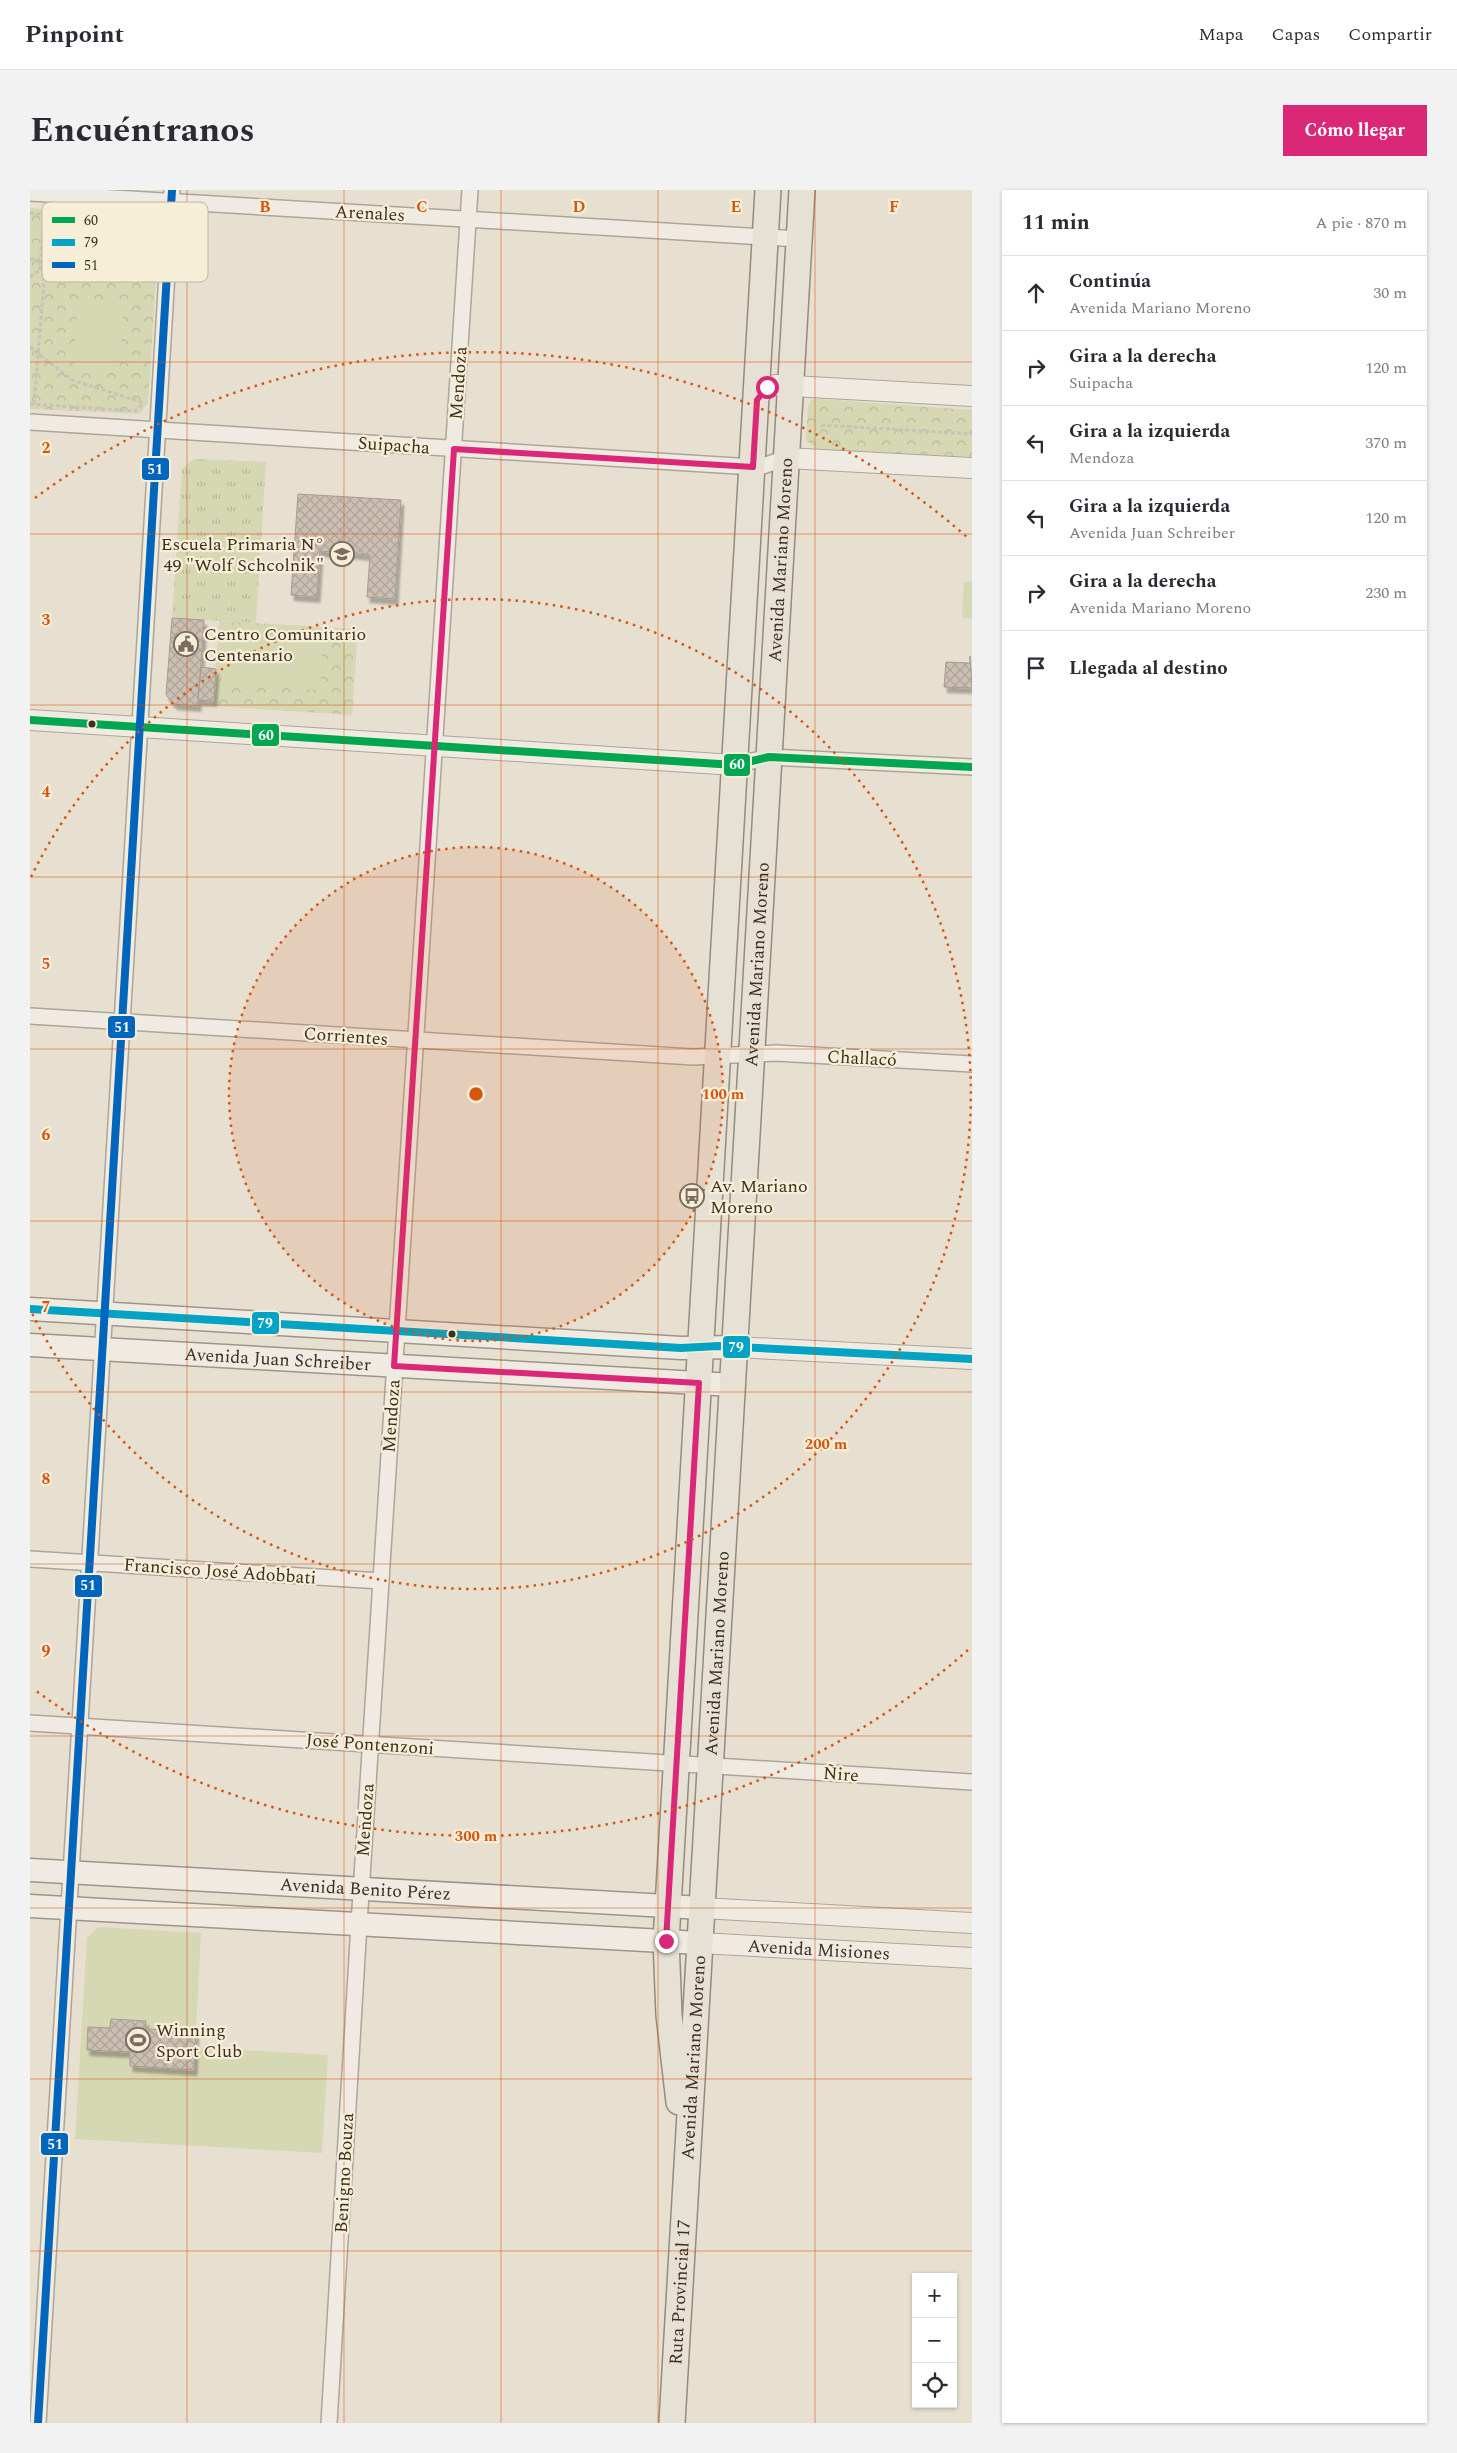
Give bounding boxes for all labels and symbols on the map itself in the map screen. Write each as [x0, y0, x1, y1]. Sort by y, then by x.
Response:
text: B [259, 195, 271, 219]
text: C [416, 195, 428, 219]
text: D [573, 195, 586, 219]
text: E [731, 195, 741, 219]
text: F [889, 195, 899, 219]
street label: Arenales [334, 198, 406, 229]
legend [42, 202, 208, 282]
text: 60 [84, 210, 98, 231]
text: 79 [84, 232, 98, 253]
text: 51 [84, 255, 98, 276]
street label: Mendoza [442, 345, 475, 421]
route start [756, 376, 779, 399]
street label: Suipacha [357, 430, 431, 461]
text: 2 [42, 436, 51, 460]
line badge: 51 [141, 457, 170, 481]
street label: Avenida Mariano Moreno [762, 457, 800, 663]
text: 51 [147, 459, 163, 480]
place label: Escuela Primaria N° 49 "Wolf Schcolnik" [161, 531, 324, 579]
school or university icon: Escuela Primaria N° 49 "Wolf Schcolnik" [329, 541, 355, 567]
text: 3 [42, 608, 51, 632]
place label: Centro Comunitario Centenario [204, 621, 366, 669]
public building icon: Centro Comunitario Centenario [173, 631, 199, 657]
unlabelled marker [87, 719, 97, 729]
line badge: 60 [251, 723, 280, 747]
text: 60 [258, 725, 274, 746]
line badge: 60 [723, 753, 751, 777]
text: 60 [729, 754, 745, 775]
text: 4 [42, 780, 51, 804]
street label: Avenida Mariano Moreno [738, 861, 777, 1068]
text: 5 [42, 952, 50, 976]
line badge: 51 [107, 1015, 136, 1039]
text: 51 [114, 1017, 130, 1038]
street label: Corrientes [303, 1020, 389, 1053]
street label: Challacó [826, 1043, 898, 1074]
text: 100 m [702, 1083, 745, 1106]
centre of rings [467, 1085, 485, 1103]
text: 6 [42, 1123, 51, 1147]
place label: Av. Mariano Moreno [710, 1173, 808, 1221]
bus stop icon: Av. Mariano Moreno [679, 1183, 705, 1209]
text: 7 [42, 1295, 51, 1319]
line badge: 79 [251, 1311, 280, 1335]
text: 79 [257, 1313, 273, 1334]
unlabelled marker [447, 1329, 457, 1339]
line badge: 79 [722, 1335, 751, 1359]
text: 79 [728, 1337, 744, 1358]
street label: Avenida Juan Schreiber [184, 1341, 372, 1378]
street label: Mendoza [375, 1378, 408, 1454]
text: 200 m [805, 1433, 848, 1456]
text: 8 [42, 1467, 51, 1491]
street label: Avenida Mariano Moreno [698, 1550, 737, 1756]
street label: Francisco José Adobbati [123, 1551, 317, 1592]
line badge: 51 [74, 1574, 103, 1598]
text: 51 [80, 1575, 96, 1596]
text: 9 [42, 1639, 51, 1663]
street label: José Pontenzoni [305, 1727, 435, 1762]
street label: Ñire [822, 1760, 860, 1789]
street label: Mendoza [349, 1782, 382, 1858]
text: 300 m [455, 1825, 498, 1848]
street label: Avenida Benito Pérez [279, 1871, 452, 1908]
route end [655, 1930, 678, 1953]
street label: Avenida Misiones [747, 1933, 891, 1967]
street label: Avenida Mariano Moreno [674, 1955, 713, 2161]
place label: Winning Sport Club [156, 2017, 242, 2065]
sports icon: Winning Sport Club [125, 2027, 151, 2053]
street label: Benigno Bouza [328, 2112, 361, 2234]
line badge: 51 [40, 2132, 69, 2156]
text: 51 [47, 2134, 63, 2155]
street label: Ruta Provincial 17 [662, 2219, 698, 2366]

